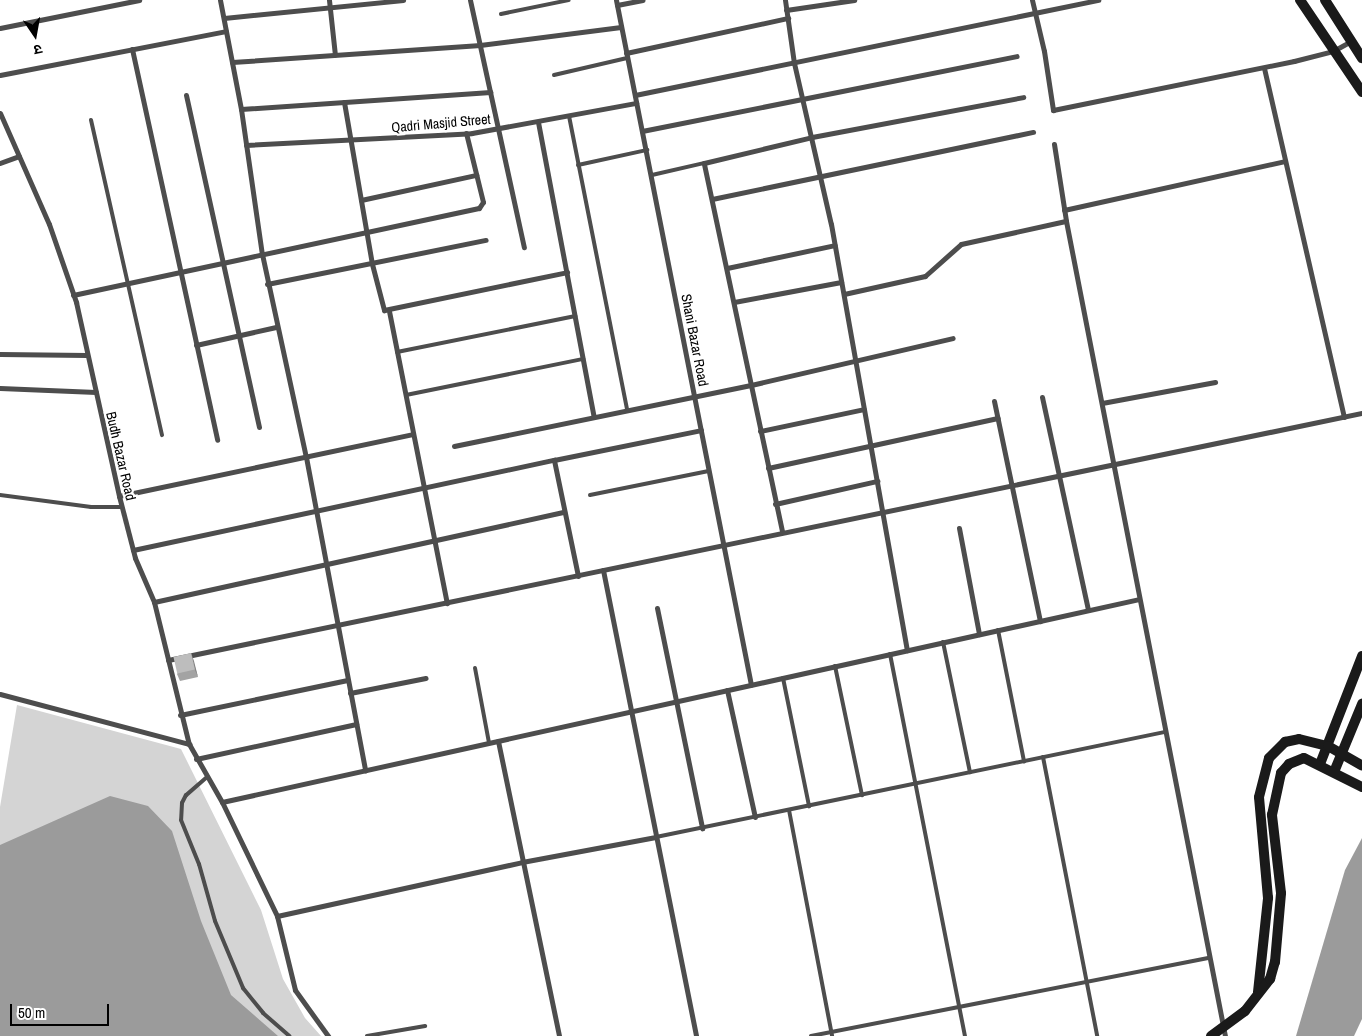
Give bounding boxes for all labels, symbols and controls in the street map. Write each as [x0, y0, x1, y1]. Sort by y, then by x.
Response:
north arrow [10, 10, 60, 60]
text: उ [32, 40, 44, 59]
street label: Qadri Masjid Street [391, 110, 491, 136]
street label: Shani Bazar Road [678, 292, 712, 388]
street label: Budh Bazar Road [103, 410, 139, 502]
scale bar [12, 994, 111, 1026]
text: 50 m [18, 1002, 45, 1023]

